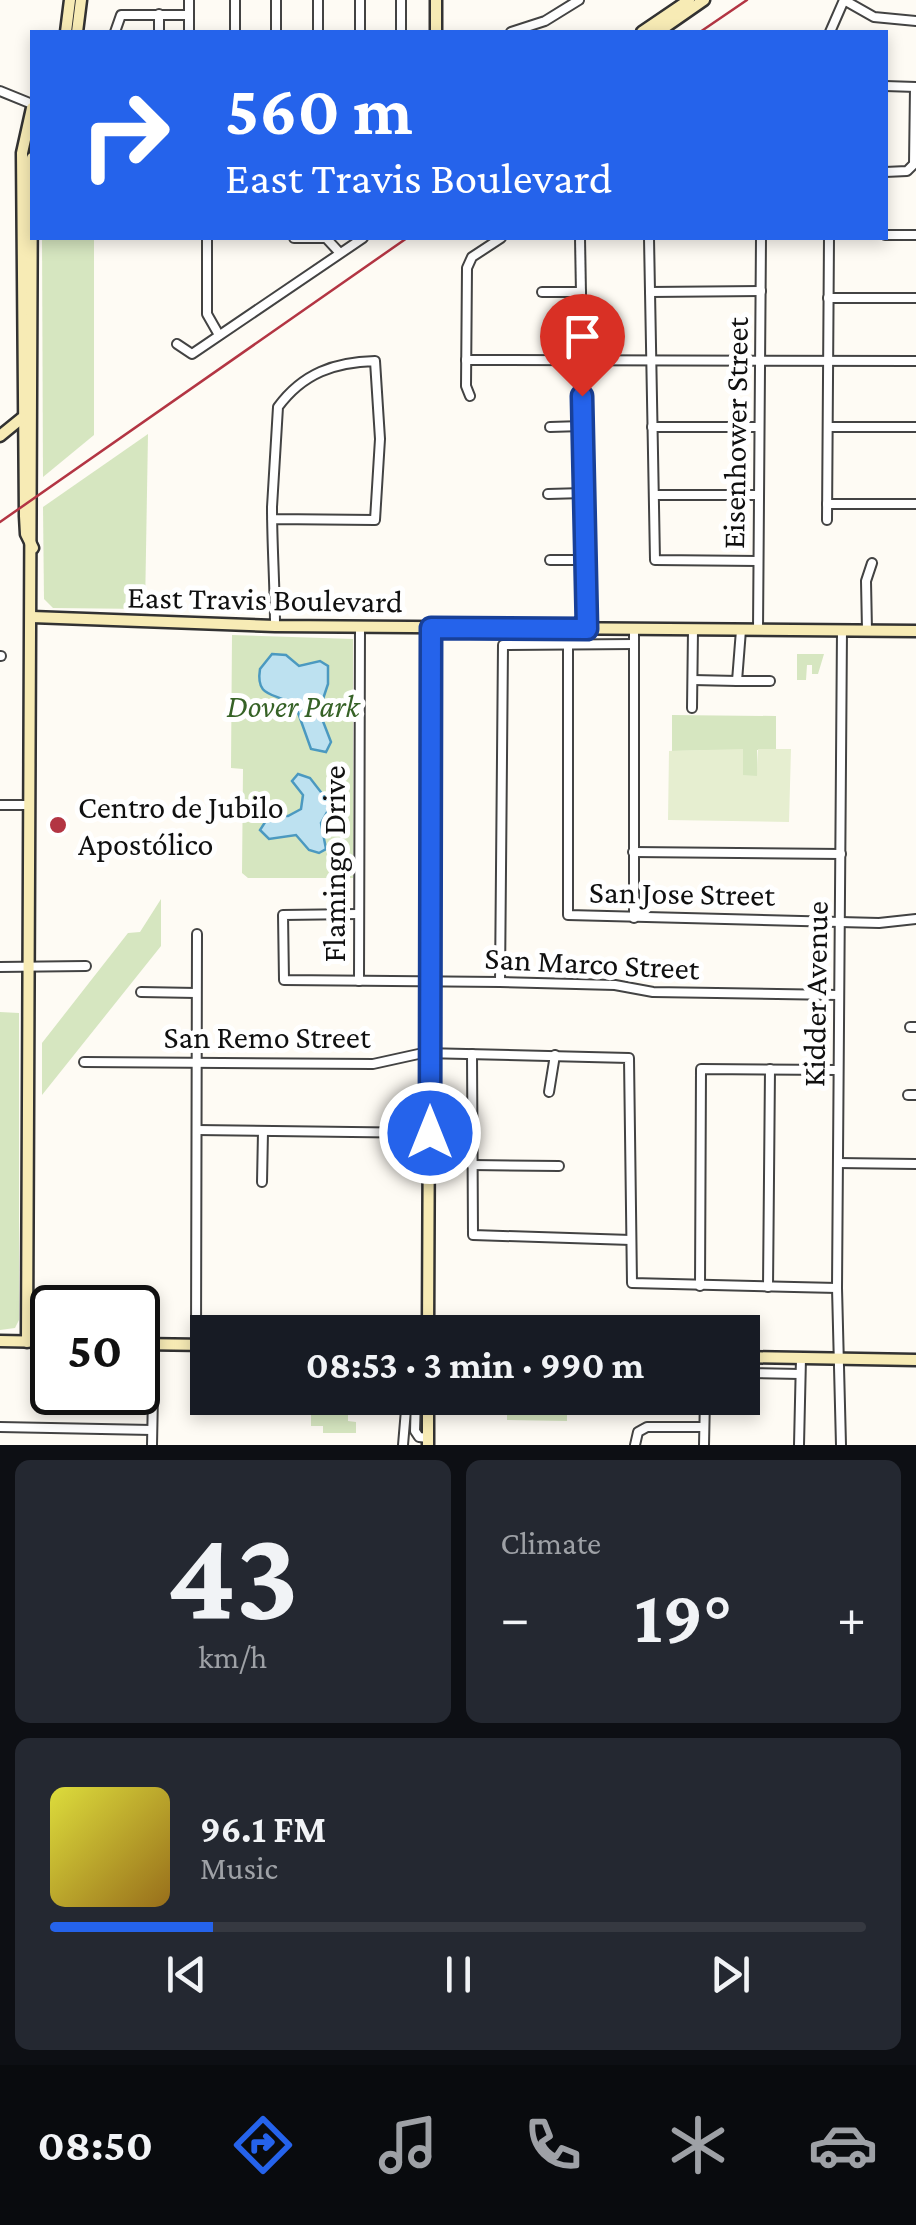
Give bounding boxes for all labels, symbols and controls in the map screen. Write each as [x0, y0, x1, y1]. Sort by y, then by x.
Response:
icon: right [60, 70, 190, 200]
text: 560 m [225, 71, 413, 149]
text: East Travis Boulevard [225, 153, 612, 203]
pin [540, 294, 625, 397]
icon: arrive [555, 309, 610, 364]
street label: Eisenhower Street [715, 316, 755, 549]
street label: East Travis Boulevard [127, 579, 403, 619]
park label: Dover Park [226, 688, 362, 724]
street label: Flamingo Drive [316, 765, 352, 963]
place label: Centro de Jubilo Apostólico [78, 789, 284, 862]
marker: Centro de Jubilo Apostólico [47, 814, 69, 836]
street label: San Jose Street [589, 873, 776, 913]
street label: Kidder Avenue [795, 901, 835, 1087]
street label: San Marco Street [484, 939, 701, 987]
street label: San Remo Street [164, 1019, 371, 1055]
position arrow [378, 1081, 482, 1185]
speed limit sign: 50 [30, 1285, 160, 1415]
text: 08:53 · 3 min · 990 m [306, 1344, 644, 1386]
text: 43 [167, 1501, 299, 1646]
text: Climate [501, 1525, 601, 1561]
text: 19° [634, 1575, 732, 1658]
text: − [501, 1587, 530, 1648]
text: + [837, 1587, 866, 1648]
text: km/h [198, 1639, 267, 1675]
text: 96.1 FM [200, 1808, 326, 1850]
text: Music [200, 1850, 278, 1886]
icon: previous [159, 1947, 214, 2002]
icon: pause [431, 1947, 486, 2002]
icon: next [703, 1947, 758, 2002]
icon: directions [228, 2110, 298, 2180]
icon: music [373, 2110, 443, 2180]
icon: phone [518, 2110, 588, 2180]
icon: climate [663, 2110, 733, 2180]
icon: car [808, 2110, 878, 2180]
text: 08:50 [38, 2120, 153, 2170]

